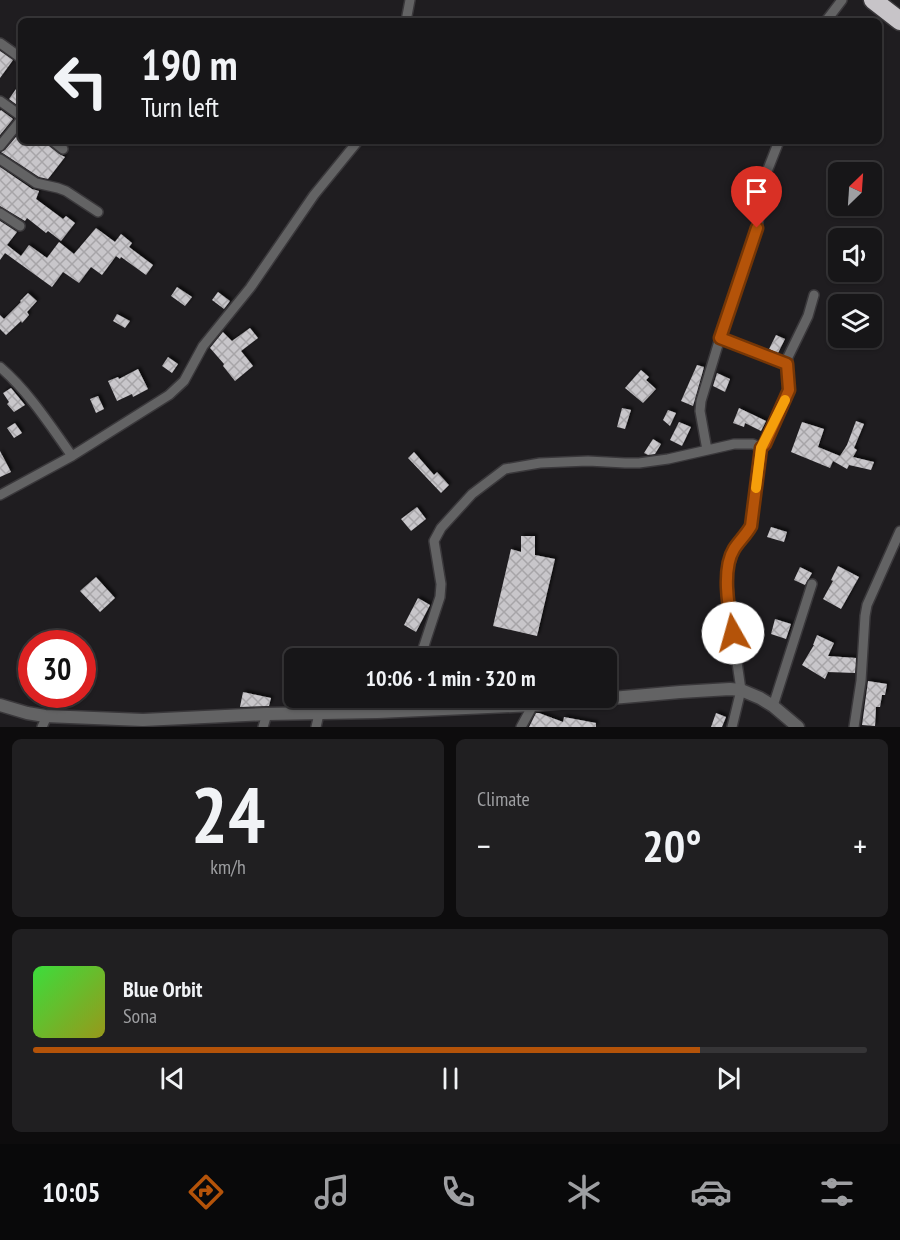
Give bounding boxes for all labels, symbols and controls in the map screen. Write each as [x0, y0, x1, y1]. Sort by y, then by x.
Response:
text: 190 m [141, 37, 238, 92]
icon: left [42, 42, 120, 120]
text: Turn left [141, 90, 219, 124]
north arrow [828, 162, 882, 216]
map controls [828, 162, 882, 348]
pin [731, 166, 782, 228]
icon: arrive [740, 175, 773, 208]
button: sound [828, 228, 882, 282]
button: layers [828, 294, 882, 348]
position arrow [701, 601, 765, 665]
speed limit sign: 30 [18, 630, 96, 708]
text: 10:06 · 1 min · 320 m [365, 664, 536, 692]
text: 24 [191, 764, 265, 865]
text: Climate [477, 786, 530, 812]
text: 20° [642, 816, 702, 874]
text: − [477, 824, 491, 867]
text: + [853, 824, 867, 867]
text: km/h [210, 854, 246, 880]
text: Blue Orbit [123, 975, 202, 1003]
text: Sona [123, 1003, 157, 1029]
icon: previous [156, 1062, 189, 1095]
icon: pause [434, 1062, 467, 1095]
icon: next [712, 1062, 745, 1095]
icon: directions [185, 1171, 227, 1213]
icon: music [311, 1171, 353, 1213]
icon: phone [437, 1171, 479, 1213]
icon: climate [563, 1171, 605, 1213]
icon: car [690, 1171, 732, 1213]
icon: filters [816, 1171, 858, 1213]
text: 10:05 [42, 1175, 101, 1209]

